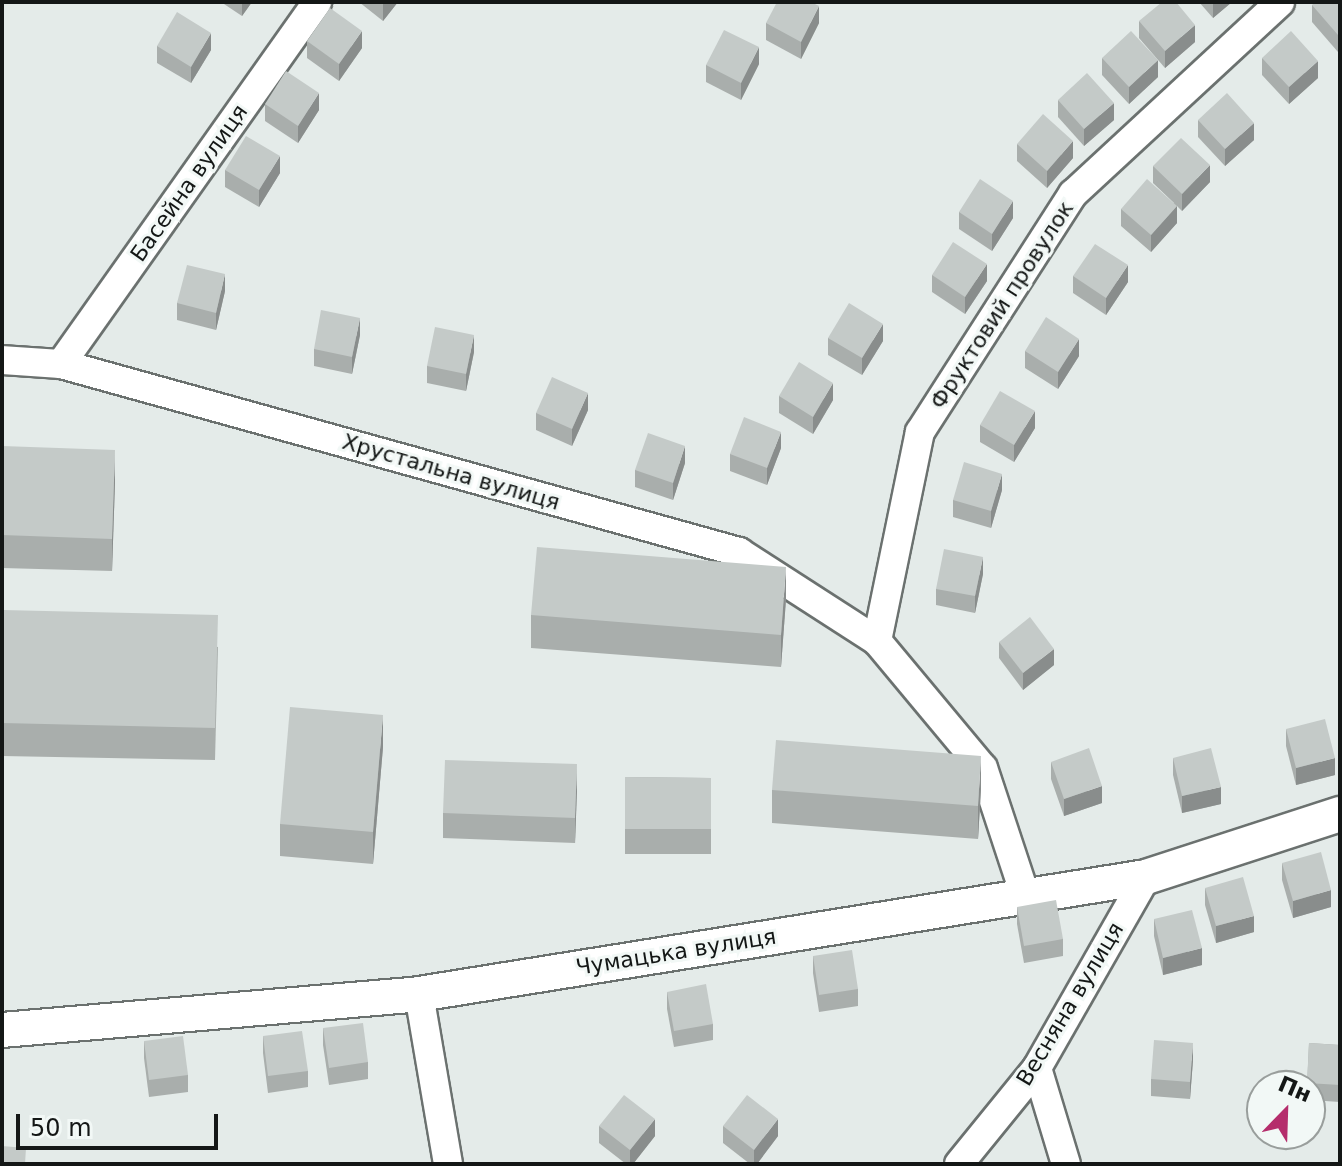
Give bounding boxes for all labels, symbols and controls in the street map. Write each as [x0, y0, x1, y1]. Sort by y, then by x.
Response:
street label: Басейна вулиця [125, 99, 253, 267]
street label: Фруктовий провулок [925, 196, 1079, 414]
street label: Хрустальна вулиця [339, 428, 563, 516]
street label: Весняна вулиця [1011, 918, 1129, 1090]
street label: Чумацька вулиця [574, 923, 778, 981]
north arrow [1246, 1070, 1326, 1150]
text: Пн [1274, 1071, 1315, 1107]
scale bar [20, 1098, 222, 1148]
text: 50 m [30, 1114, 92, 1142]

